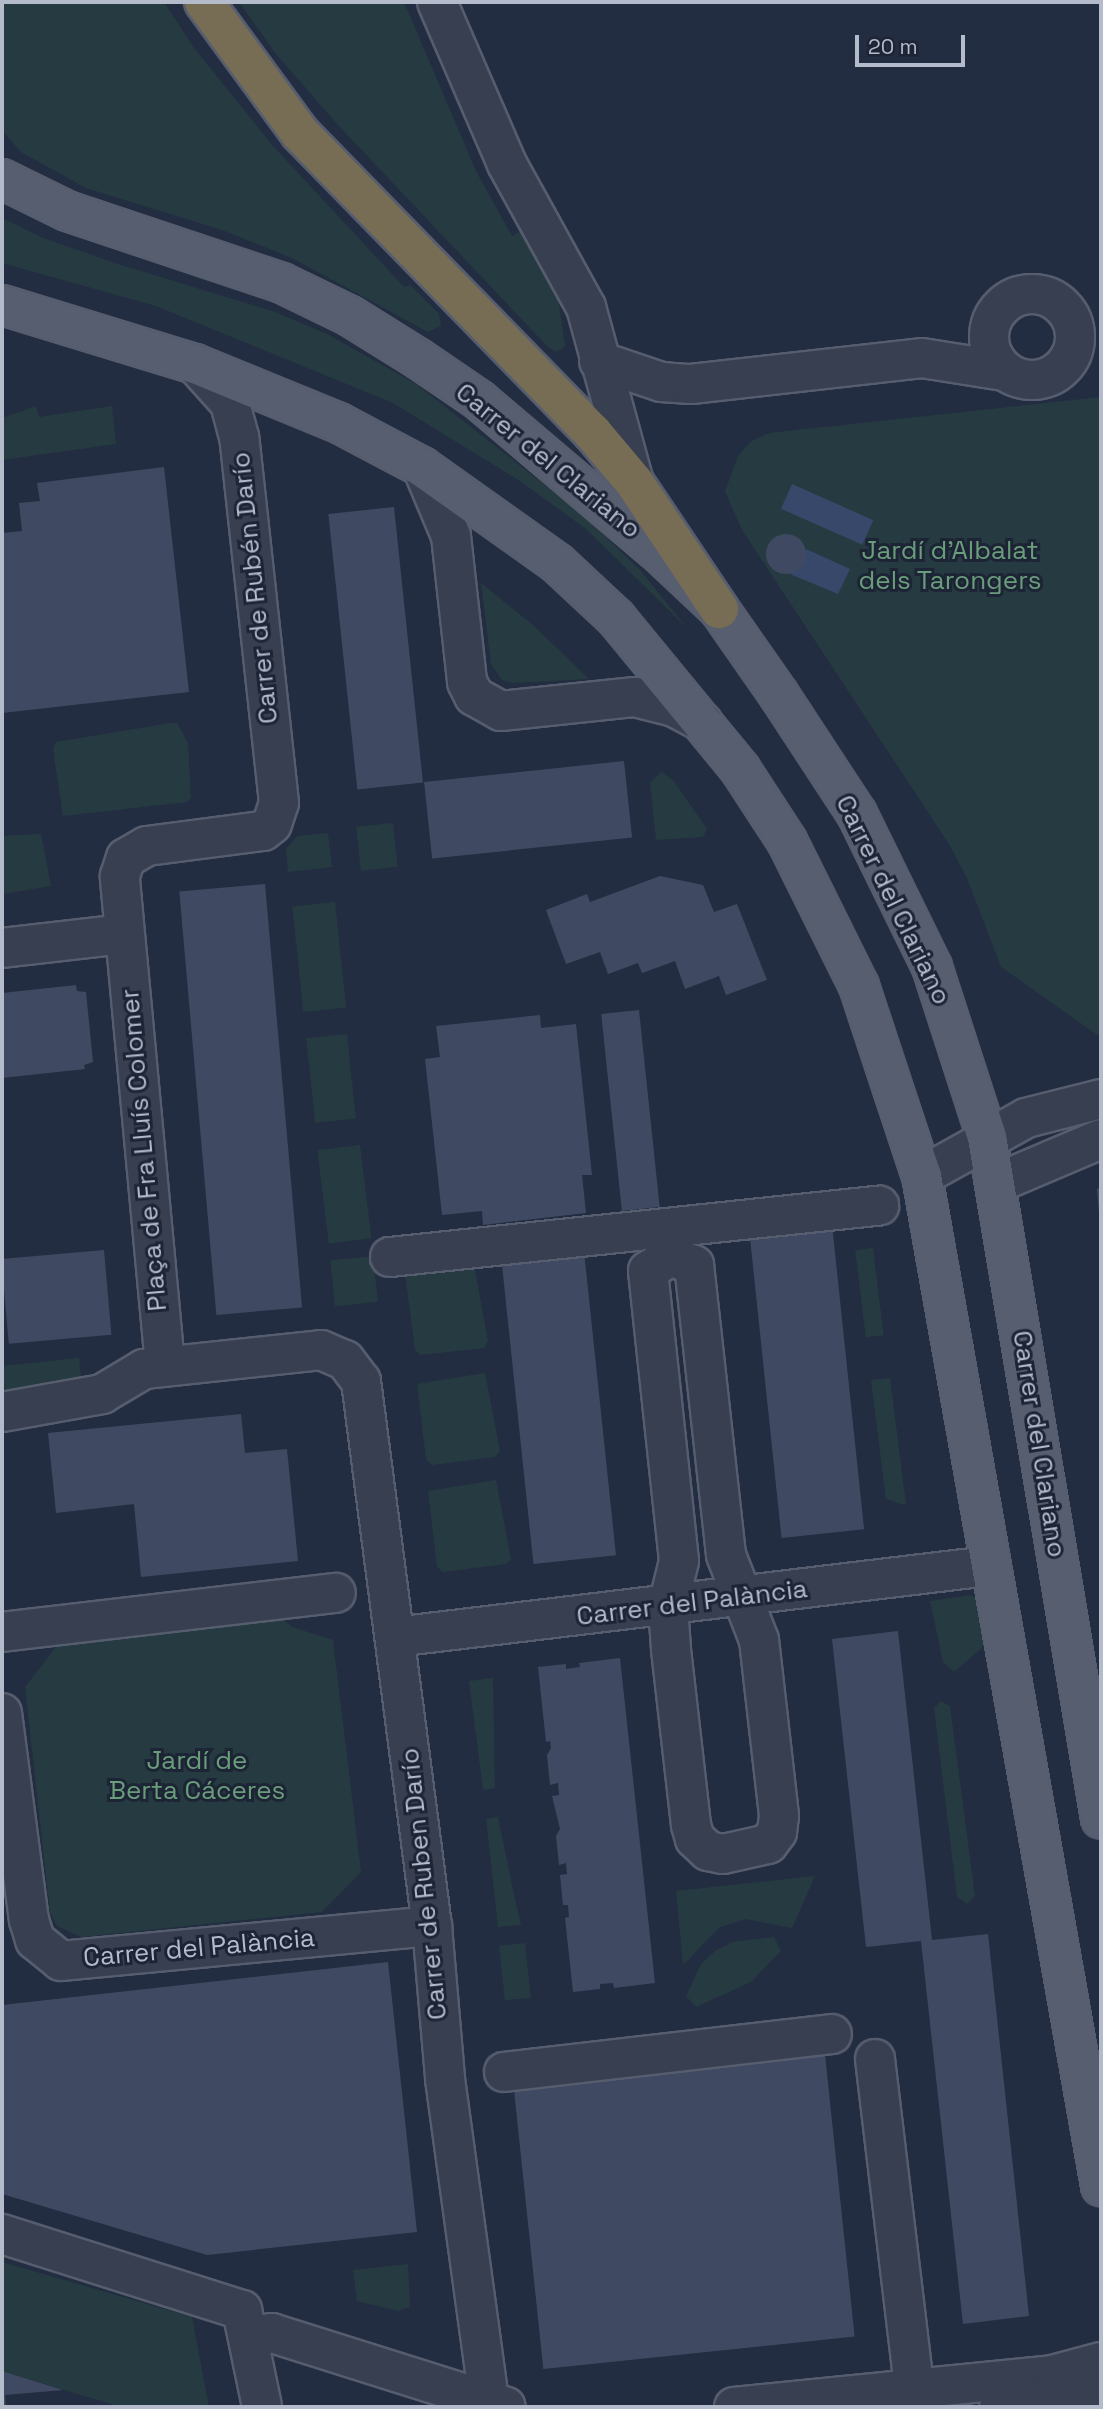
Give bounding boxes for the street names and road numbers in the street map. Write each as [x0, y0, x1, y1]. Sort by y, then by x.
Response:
street label: Carrer del Clariano [449, 377, 647, 545]
street label: Carrer de Rubén Darío [225, 451, 285, 725]
street label: Carrer del Clariano [829, 790, 957, 1010]
street label: Plaça de Fra Lluís Colomer [114, 987, 174, 1313]
street label: Carrer del Clariano [1006, 1328, 1072, 1560]
street label: Carrer del Palància [575, 1573, 809, 1633]
street label: Carrer de Ruben Darío [394, 1747, 454, 2021]
street label: Carrer del Palància [82, 1922, 316, 1974]

